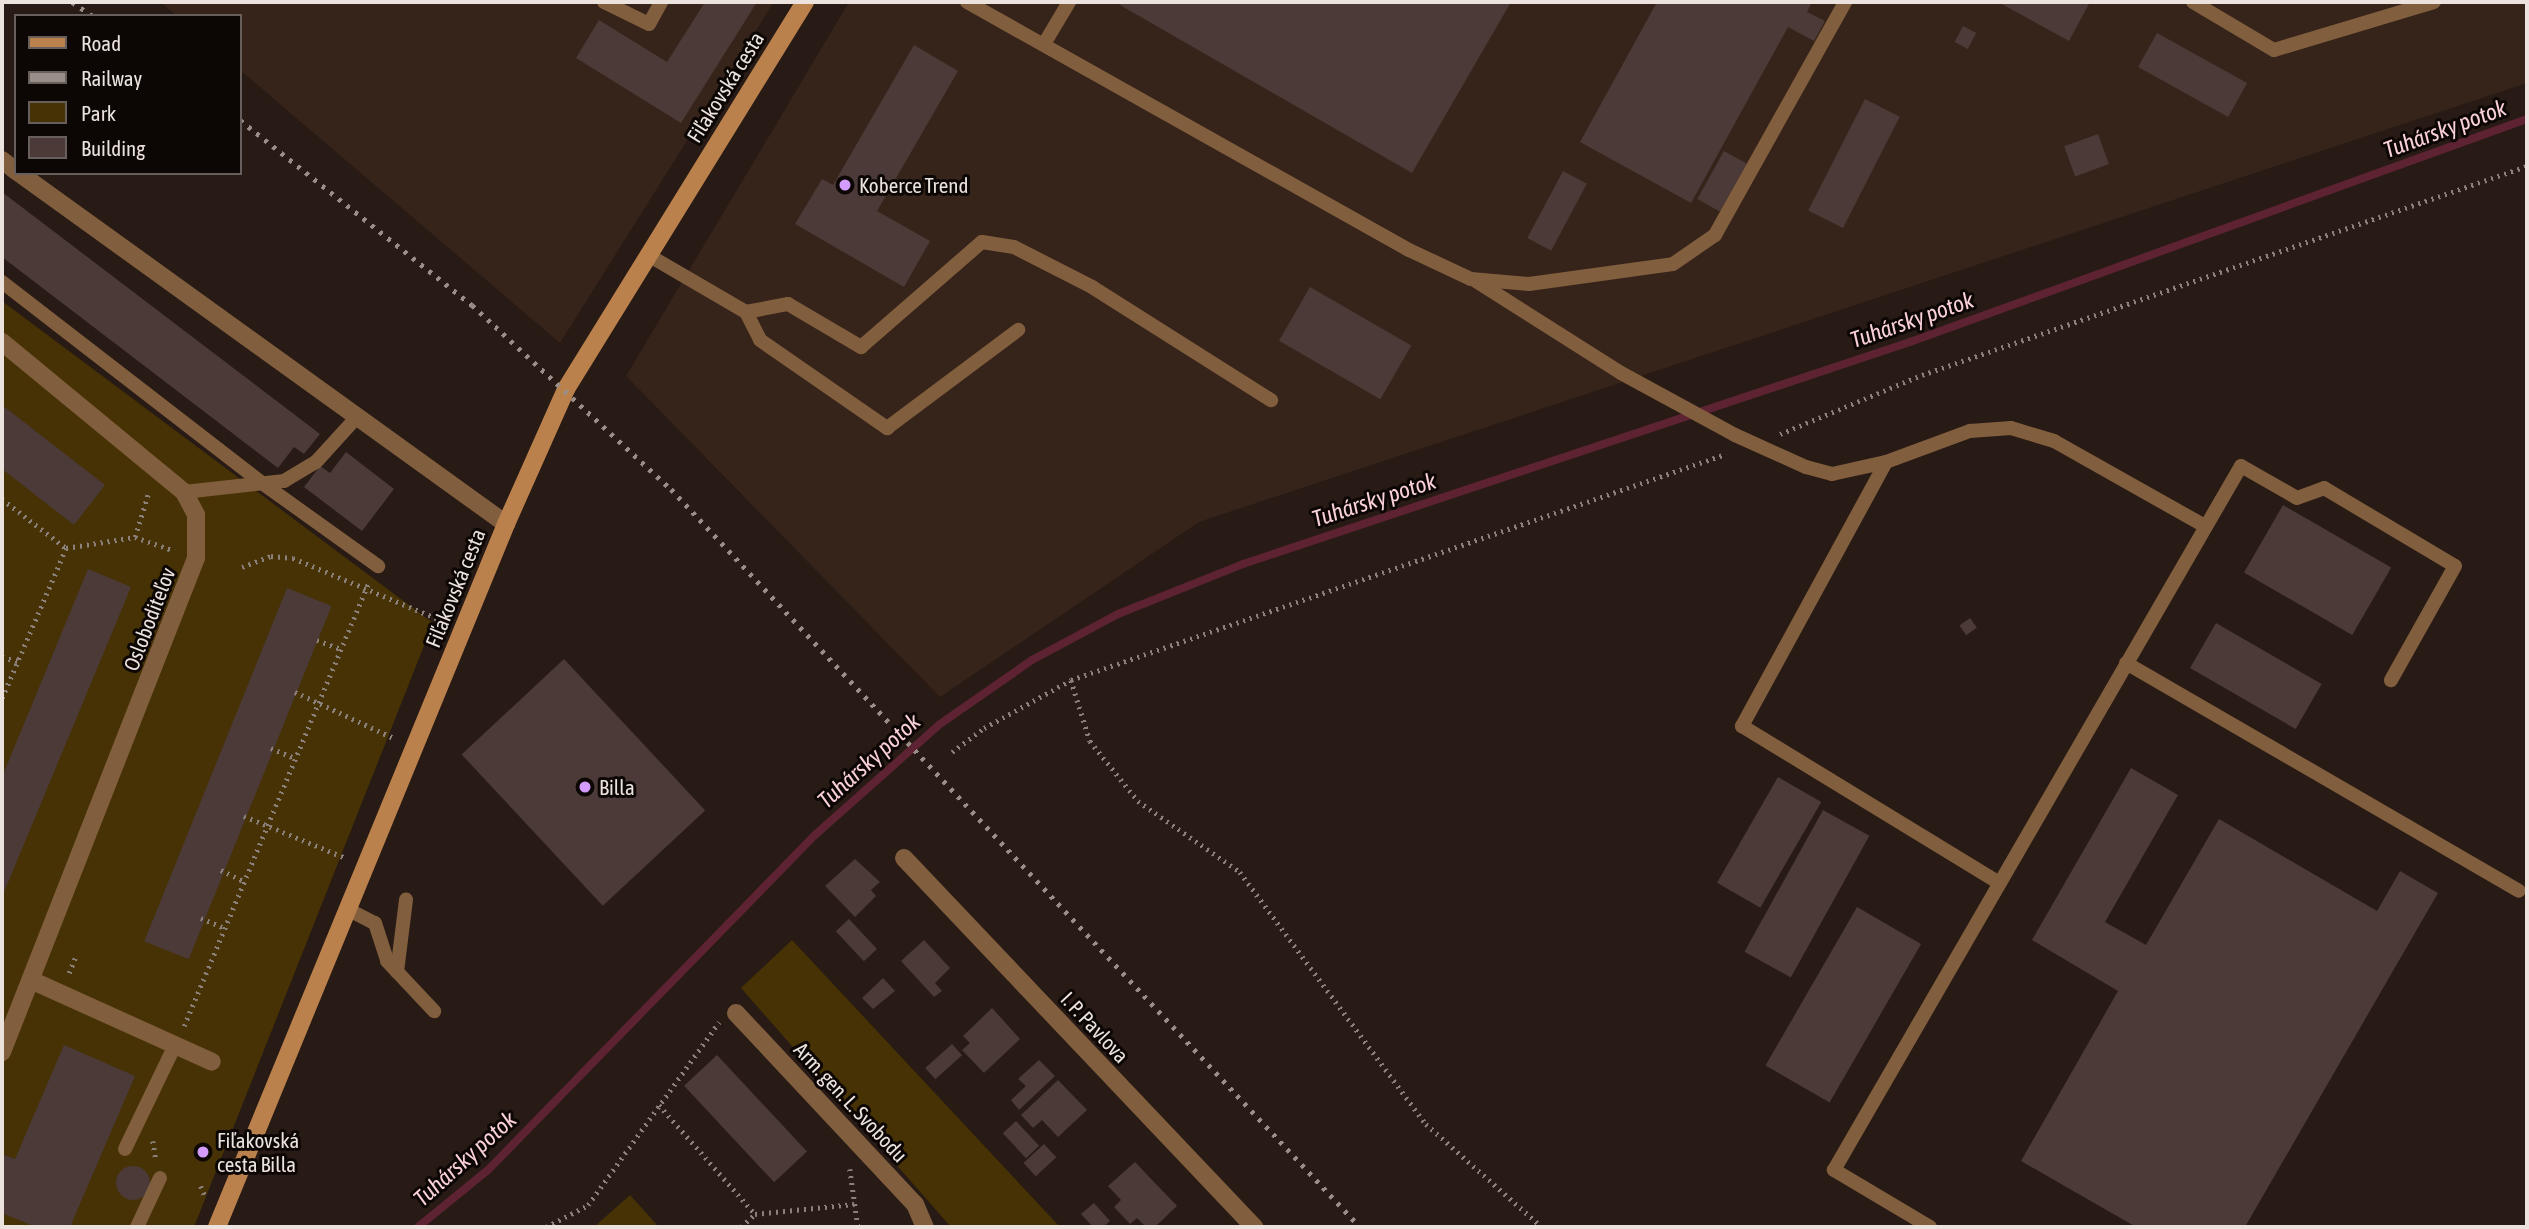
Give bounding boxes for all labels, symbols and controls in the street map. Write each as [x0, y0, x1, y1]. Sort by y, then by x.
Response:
legend [14, 14, 242, 175]
street label: Fiľakovská cesta [681, 27, 769, 147]
text: Road [81, 31, 121, 55]
text: Railway [81, 66, 142, 90]
water label: Tuhársky potok [2380, 94, 2510, 164]
text: Park [81, 101, 116, 125]
text: Building [81, 136, 145, 160]
place label: Koberce Trend [859, 172, 968, 198]
marker: Koberce Trend [837, 177, 853, 193]
water label: Tuhársky potok [1847, 286, 1977, 354]
water label: Tuhársky potok [1309, 467, 1439, 533]
street label: Fiľakovská cesta [420, 525, 490, 651]
street label: Osloboditeľov [118, 564, 180, 674]
water label: Tuhársky potok [812, 708, 926, 814]
place label: Billa [599, 774, 635, 800]
marker: Billa [577, 779, 593, 795]
street label: I. P. Pavlova [1056, 986, 1134, 1068]
street label: Arm. gen. L. Svobodu [789, 1037, 913, 1167]
water label: Tuhársky potok [408, 1106, 522, 1212]
place label: Fiľakovská cesta Billa [217, 1127, 299, 1177]
marker: Fiľakovská cesta Billa [195, 1144, 211, 1160]

